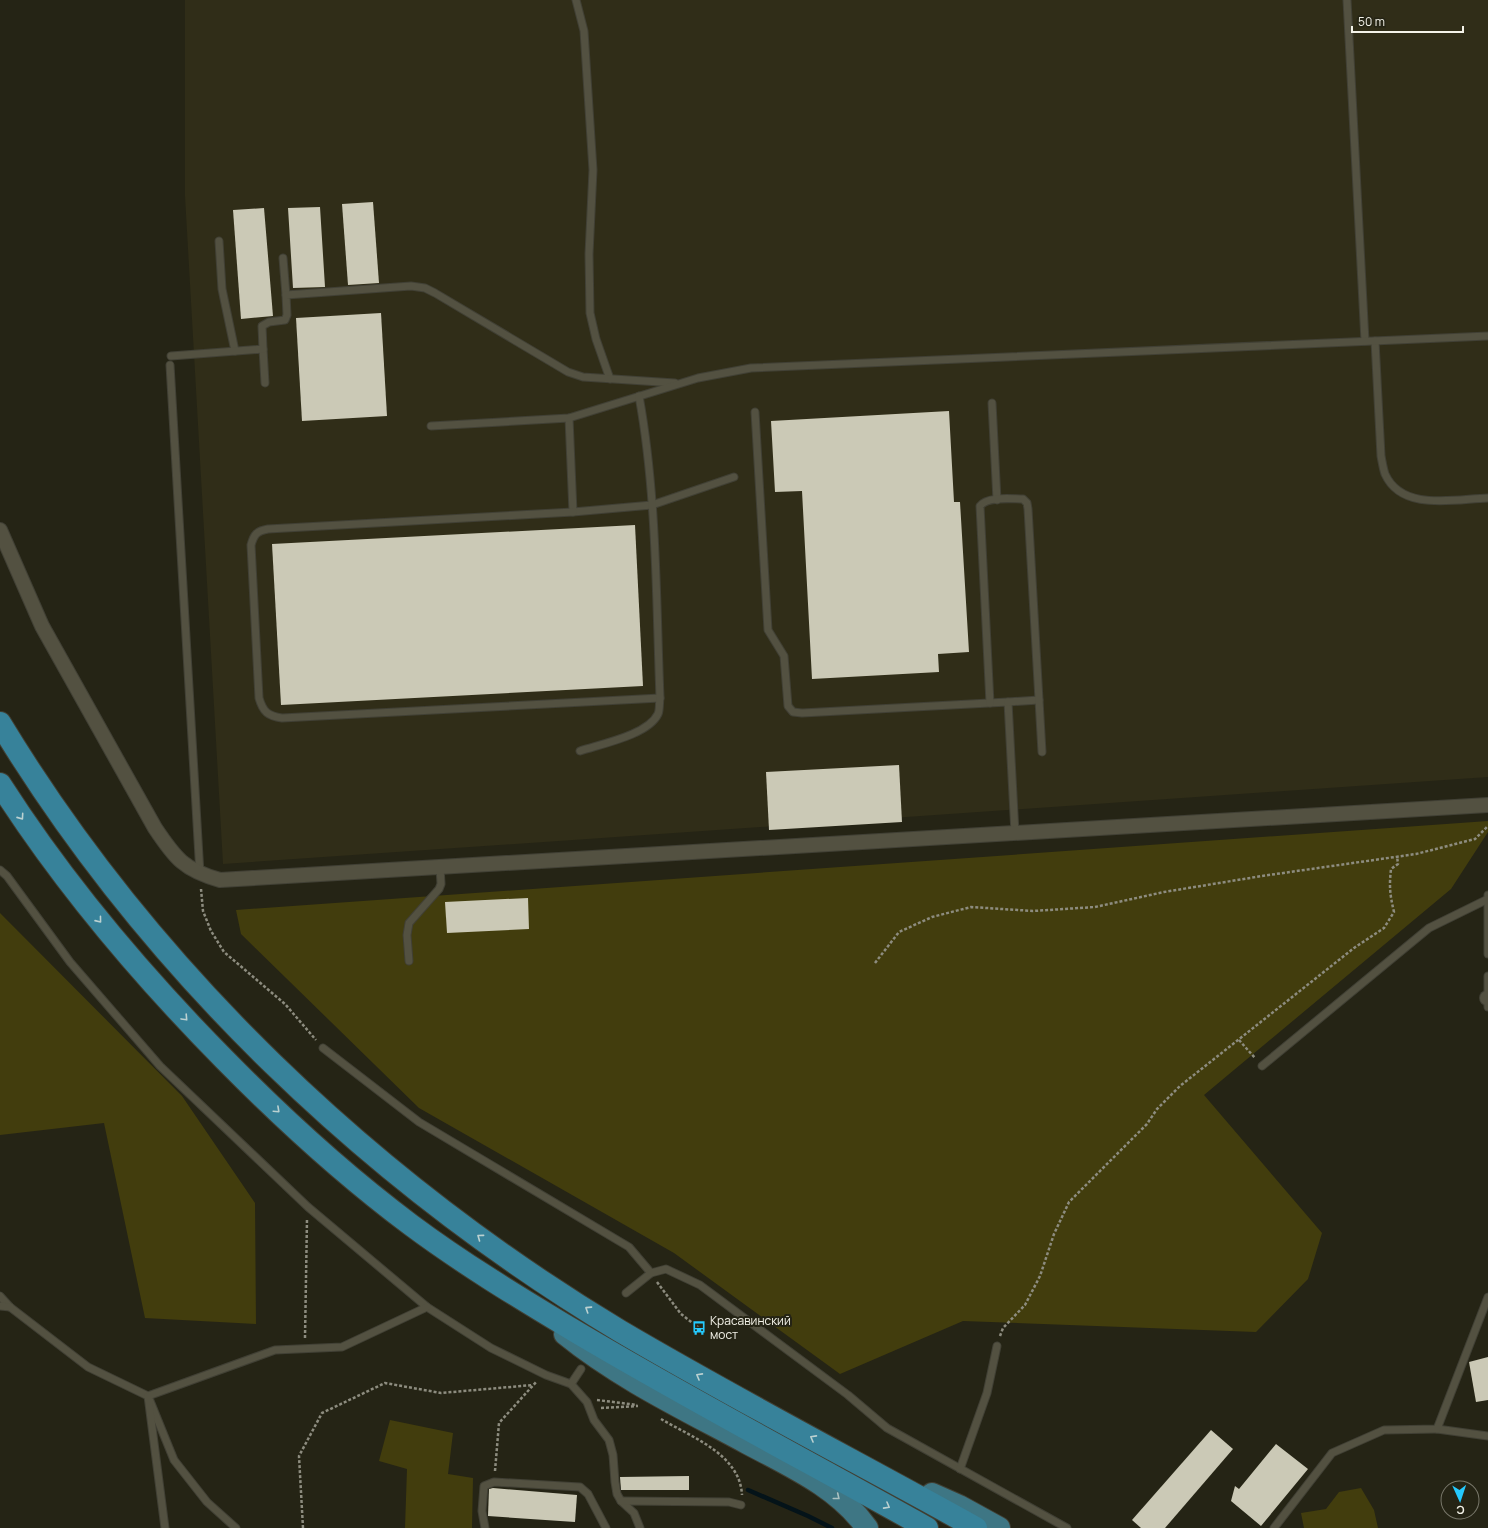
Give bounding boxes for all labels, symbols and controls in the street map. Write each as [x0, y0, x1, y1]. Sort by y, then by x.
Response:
scale bar [1352, 8, 1463, 34]
text: 50 m [1358, 13, 1385, 30]
one-way arrow [16, 812, 23, 819]
one-way arrow [95, 916, 102, 923]
one-way arrow [180, 1013, 188, 1021]
one-way arrow [272, 1106, 280, 1113]
one-way arrow [477, 1234, 484, 1242]
one-way arrow [585, 1307, 592, 1314]
place label: Красавинский мост [710, 1312, 791, 1343]
bus stop icon: Красавинский мост [691, 1320, 707, 1336]
one-way arrow [696, 1374, 703, 1381]
one-way arrow [810, 1436, 818, 1443]
north arrow [1440, 1480, 1480, 1520]
one-way arrow [833, 1493, 840, 1500]
one-way arrow [882, 1501, 890, 1508]
text: С [1456, 1503, 1465, 1518]

